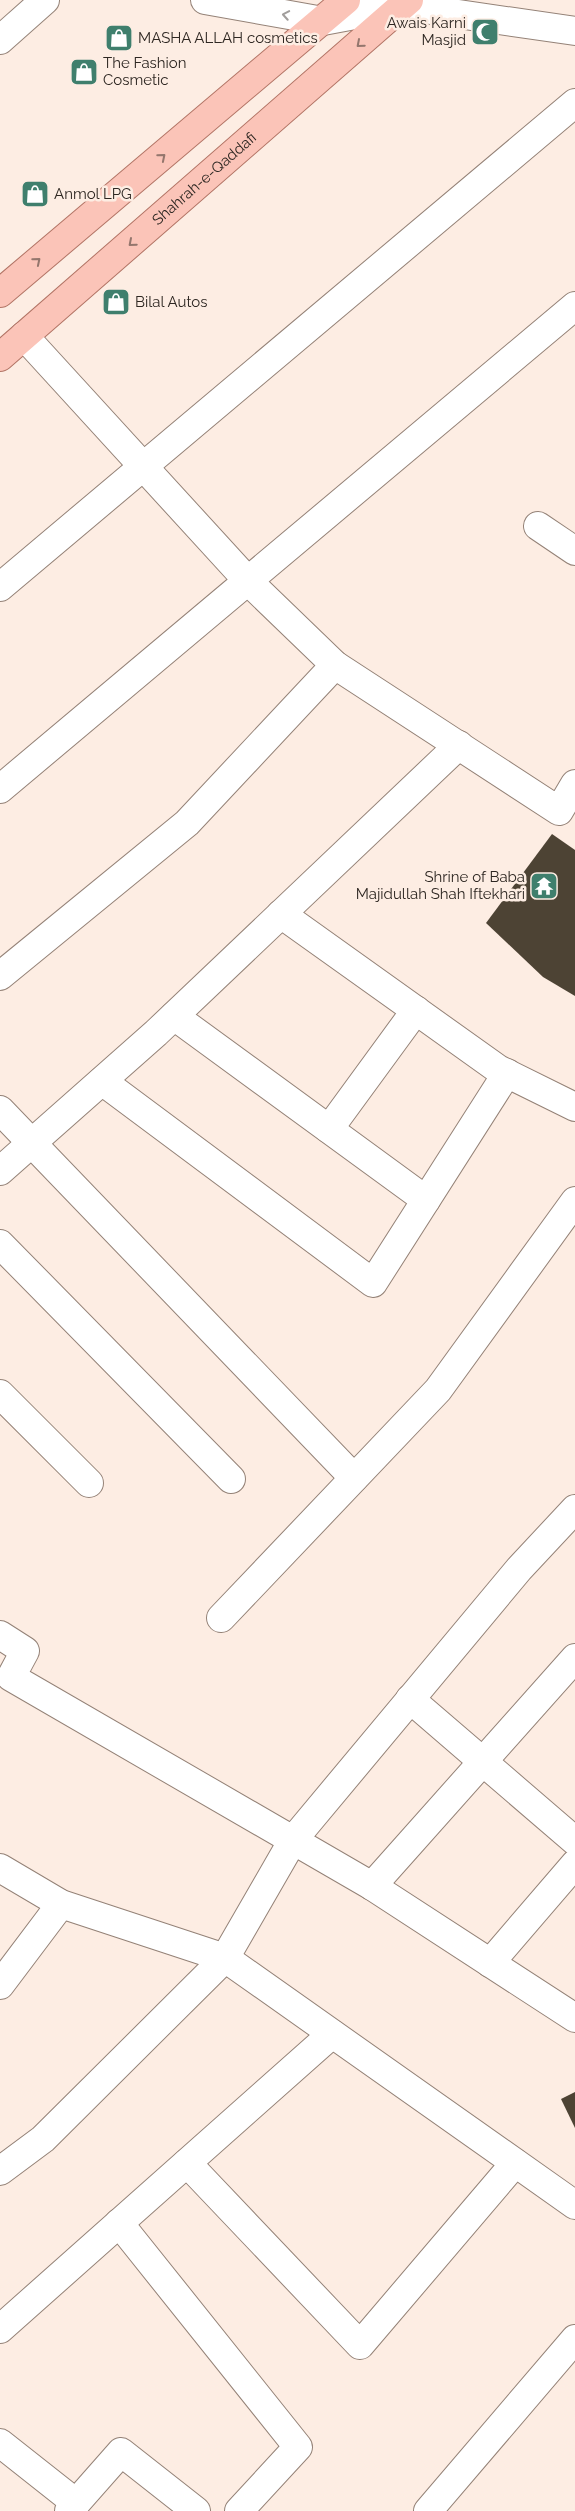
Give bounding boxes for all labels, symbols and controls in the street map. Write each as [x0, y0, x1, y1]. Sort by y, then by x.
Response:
one-way arrow [282, 10, 291, 20]
place label: Awais Karni Masjid [387, 14, 466, 49]
mosque icon: Awais Karni Masjid [470, 17, 500, 47]
shop icon: MASHA ALLAH cosmetics [104, 23, 134, 53]
place label: MASHA ALLAH cosmetics [138, 29, 318, 47]
one-way arrow [356, 38, 365, 47]
place label: The Fashion Cosmetic [103, 54, 187, 89]
shop icon: The Fashion Cosmetic [69, 57, 99, 87]
street label: Shahrah-e-Qaddafi [148, 129, 260, 229]
one-way arrow [156, 153, 165, 162]
shop icon: Anmol LPG [20, 179, 50, 209]
place label: Anmol LPG [54, 185, 132, 203]
one-way arrow [128, 237, 137, 246]
one-way arrow [32, 258, 41, 267]
shop icon: Bilal Autos [101, 287, 131, 317]
place label: Bilal Autos [135, 293, 207, 311]
place label: Shrine of Baba Majidullah Shah Iftekhari [356, 868, 525, 903]
temple icon: Shrine of Baba Majidullah Shah Iftekhari [529, 871, 559, 901]

